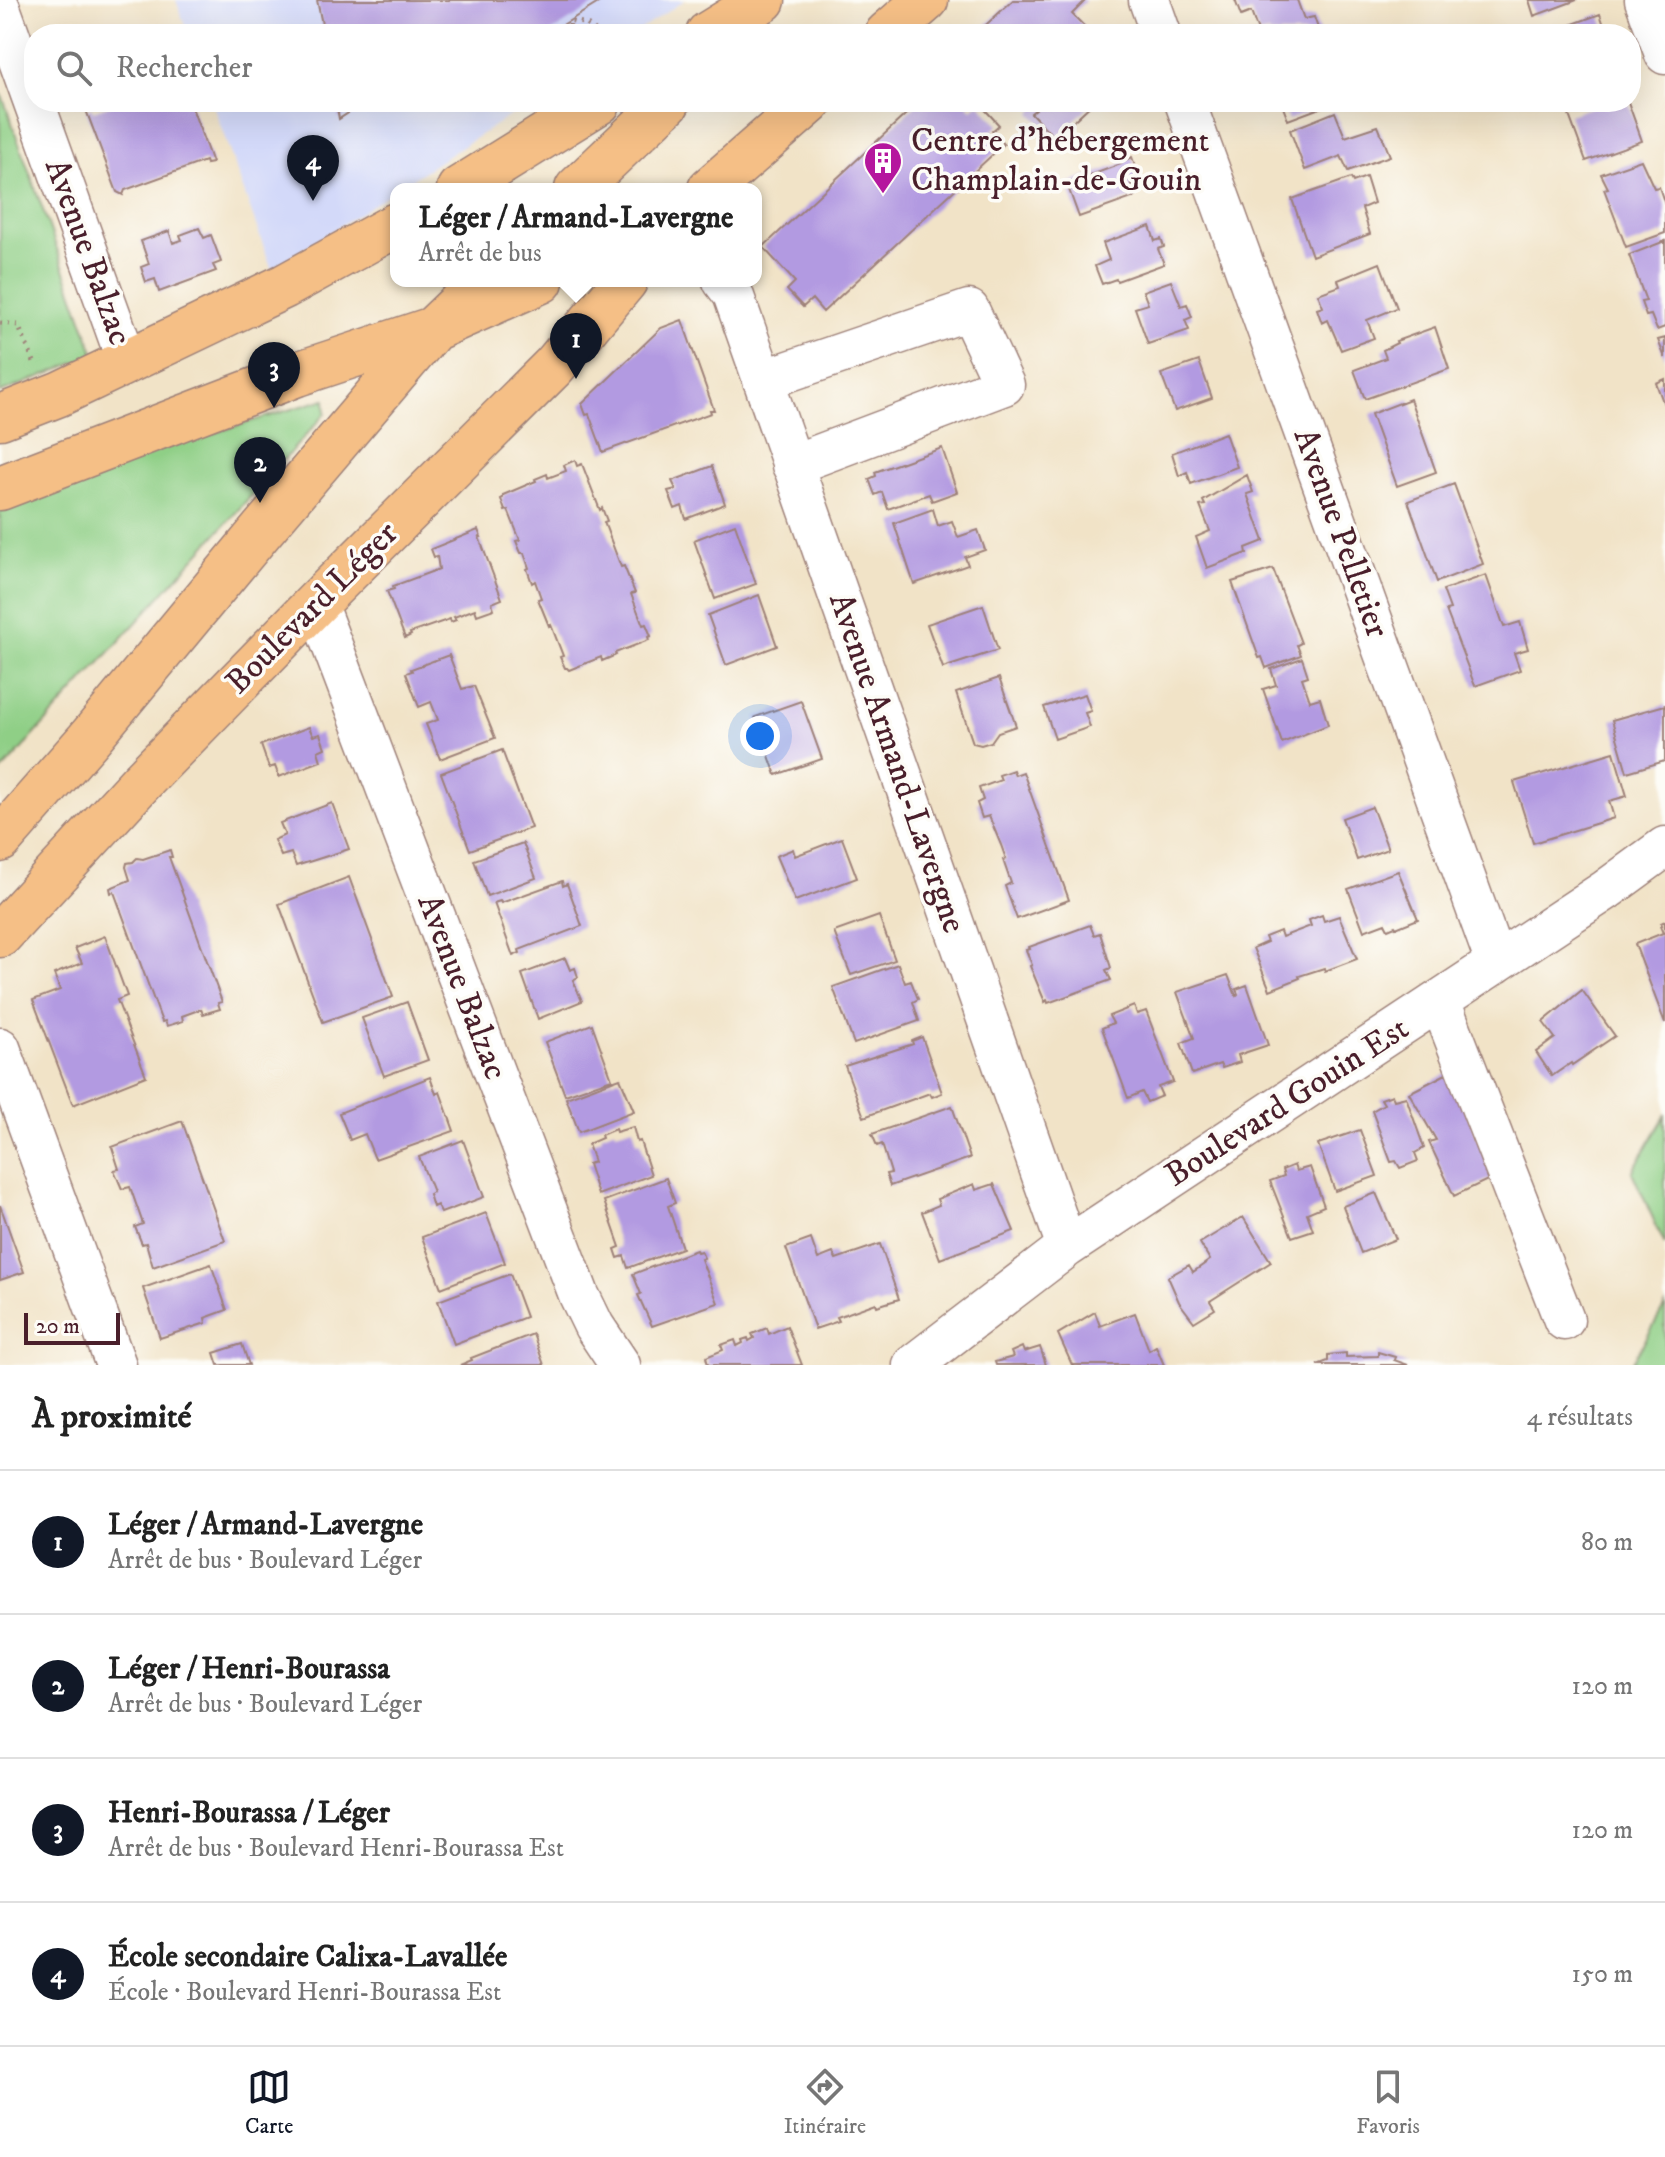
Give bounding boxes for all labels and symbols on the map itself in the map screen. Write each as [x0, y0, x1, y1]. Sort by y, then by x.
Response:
place label: Centre d'hébergement Champlain-de-Gouin [911, 120, 1209, 201]
pin: 4 [287, 135, 339, 201]
building icon: Centre d'hébergement Champlain-de-Gouin [862, 140, 904, 195]
street label: Avenue Balzac [35, 153, 141, 351]
pin: 1 [550, 313, 602, 379]
pin: 3 [248, 342, 300, 408]
street label: Avenue Pelletier [1284, 423, 1398, 644]
pin: 2 [234, 437, 286, 503]
street label: Boulevard Léger [217, 513, 407, 703]
street label: Avenue Armand-Lavergne [819, 587, 975, 939]
your location [740, 716, 780, 756]
street label: Avenue Balzac [407, 888, 517, 1086]
street label: Boulevard Gouin Est [1157, 1008, 1417, 1196]
scale bar [24, 1309, 120, 1345]

